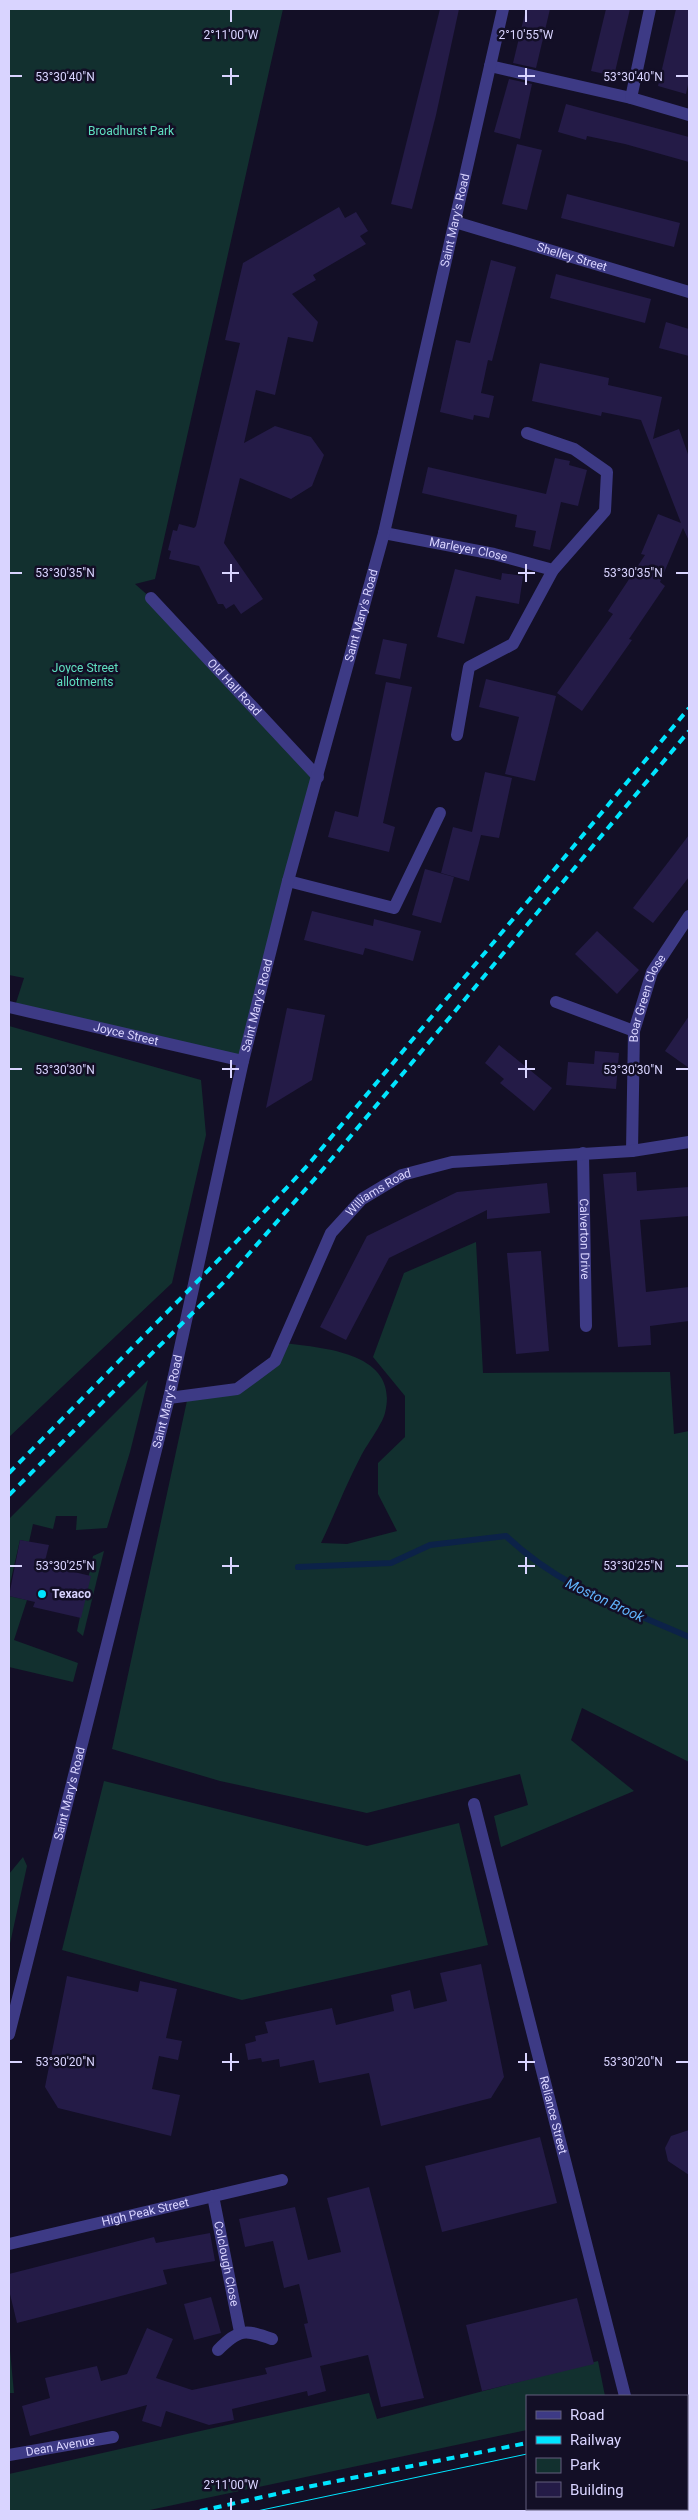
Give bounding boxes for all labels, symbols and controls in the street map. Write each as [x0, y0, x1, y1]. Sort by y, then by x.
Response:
text: 2°11'00"W [204, 28, 259, 42]
text: 2°10'55"W [499, 28, 554, 42]
text: 53°30'40"N [35, 70, 95, 84]
text: 53°30'40"N [603, 70, 663, 84]
park label: Broadhurst Park [88, 124, 175, 138]
street label: Saint Mary's Road [438, 172, 472, 268]
street label: Shelley Street [535, 240, 609, 274]
street label: Marleyer Close [428, 535, 509, 564]
text: 53°30'35"N [35, 566, 95, 580]
text: 53°30'35"N [603, 566, 663, 580]
street label: Saint Mary's Road [342, 567, 381, 663]
street label: Old Hall Road [204, 656, 264, 718]
park label: Joyce Street allotments [52, 661, 118, 689]
street label: Boar Green Close [627, 952, 669, 1042]
street label: Saint Mary's Road [238, 958, 275, 1054]
street label: Joyce Street [92, 1020, 160, 1048]
text: 53°30'30"N [35, 1063, 95, 1077]
text: 53°30'30"N [603, 1063, 663, 1077]
street label: Williams Road [343, 1166, 412, 1219]
street label: Calverton Drive [577, 1198, 592, 1280]
street label: Saint Mary's Road [150, 1354, 185, 1450]
text: 53°30'25"N [35, 1559, 95, 1573]
text: 53°30'25"N [603, 1559, 663, 1573]
water label: Moston Brook [563, 1575, 648, 1626]
place label: Texaco [52, 1587, 91, 1601]
marker: Texaco [36, 1588, 48, 1600]
street label: Saint Mary's Road [51, 1745, 88, 1842]
text: 53°30'20"N [35, 2055, 95, 2069]
text: 53°30'20"N [603, 2055, 663, 2069]
street label: Reliance Street [537, 2074, 570, 2156]
street label: High Peak Street [100, 2195, 190, 2229]
street label: Colclough Close [211, 2220, 242, 2308]
legend [526, 2395, 688, 2510]
text: Road [570, 2406, 604, 2424]
text: Railway [570, 2431, 621, 2449]
street label: Dean Avenue [25, 2433, 96, 2459]
text: Park [570, 2456, 601, 2474]
text: 2°11'00"W [204, 2478, 259, 2492]
text: Building [570, 2481, 624, 2499]

